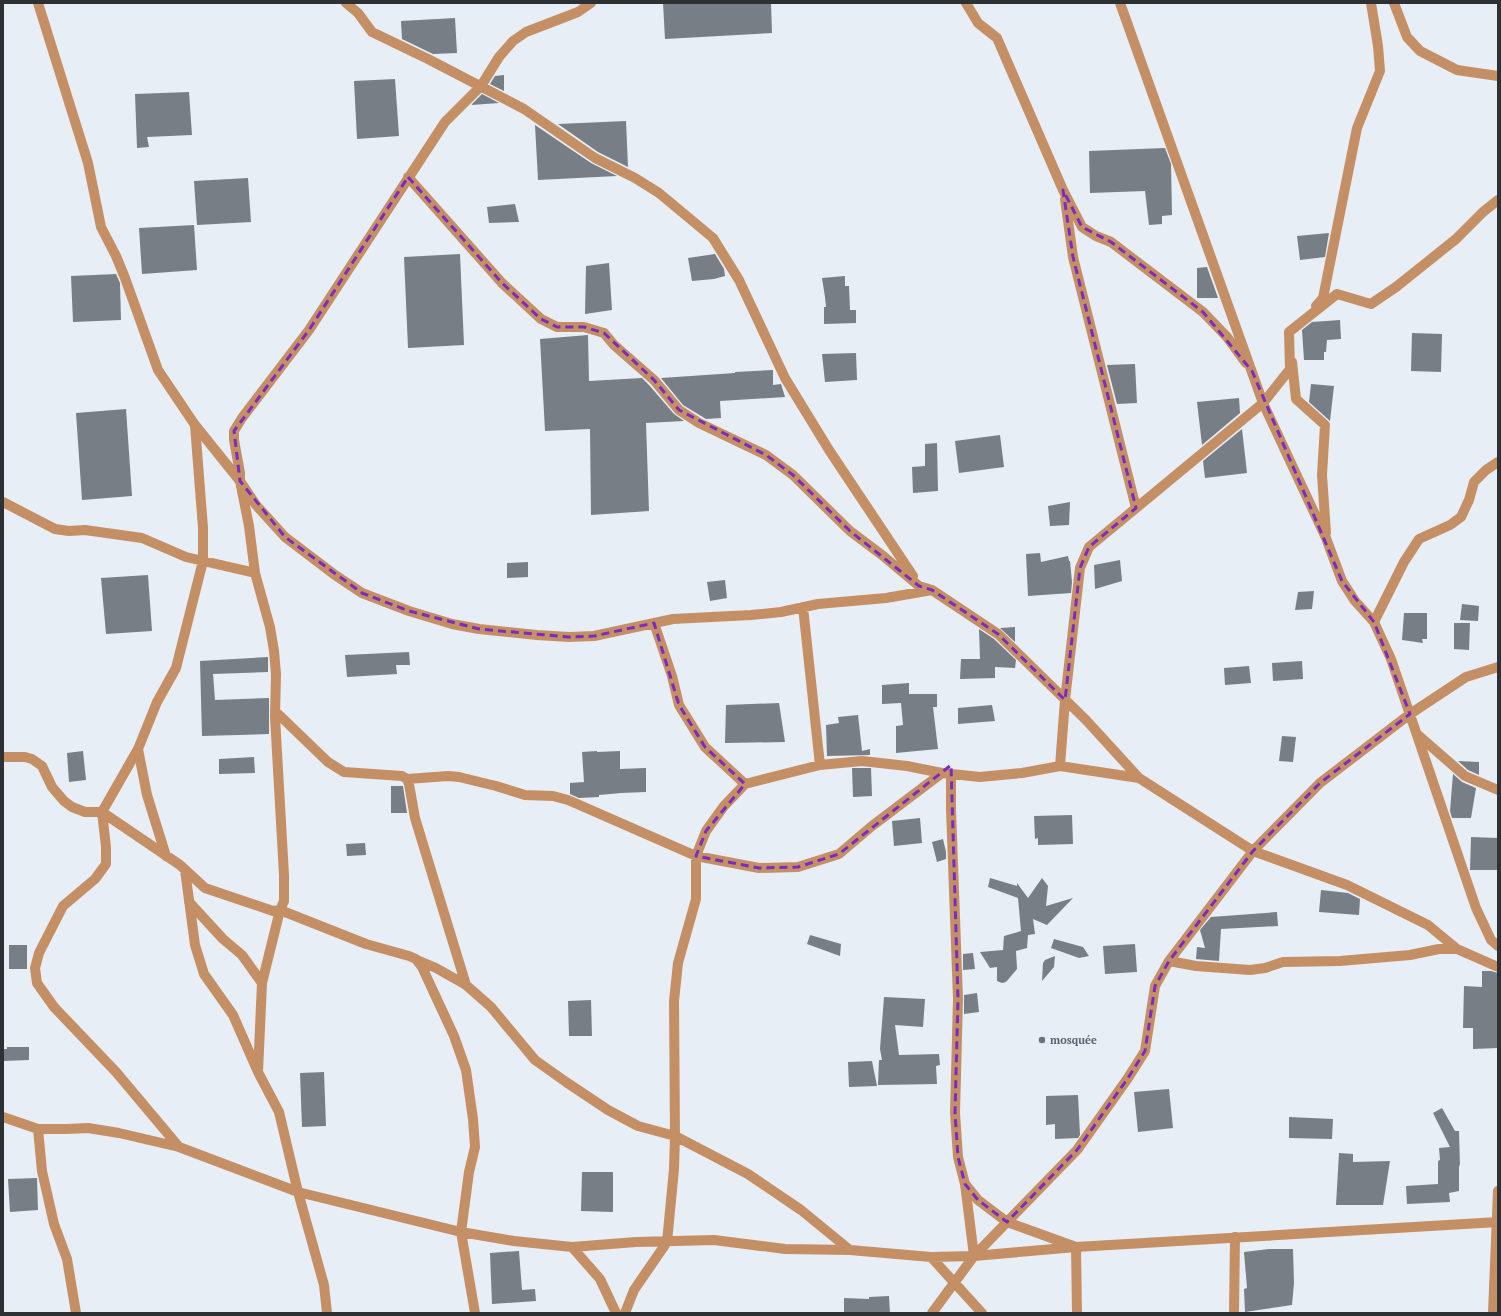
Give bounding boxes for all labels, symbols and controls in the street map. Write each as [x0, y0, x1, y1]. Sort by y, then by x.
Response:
place label: mosquée [1050, 1033, 1097, 1047]
marker: mosquée [1037, 1035, 1047, 1045]

